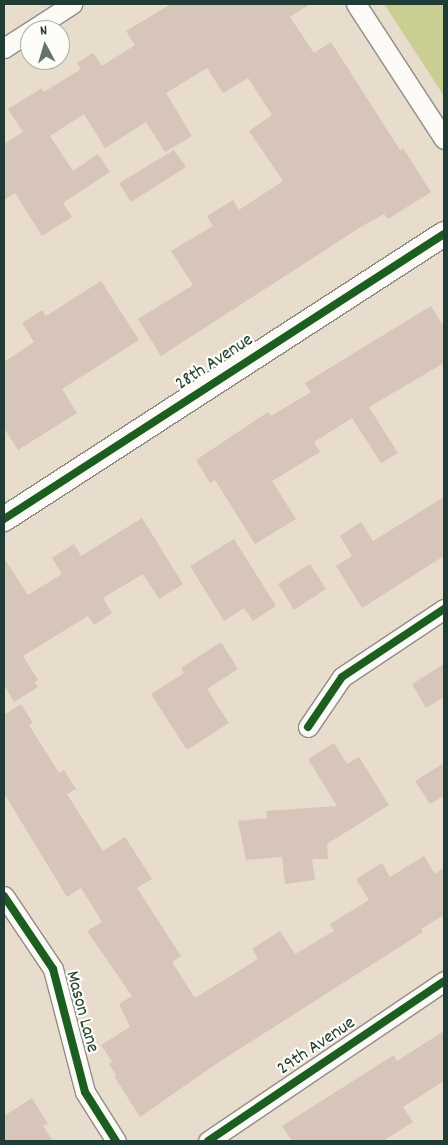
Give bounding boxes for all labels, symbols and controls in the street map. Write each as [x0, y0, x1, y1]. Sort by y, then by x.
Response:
north arrow [20, 20, 70, 70]
text: N [39, 21, 48, 41]
street label: 28th Avenue [172, 329, 258, 397]
street label: Mason Lane [59, 969, 103, 1055]
street label: 29th Avenue [274, 1013, 360, 1081]

